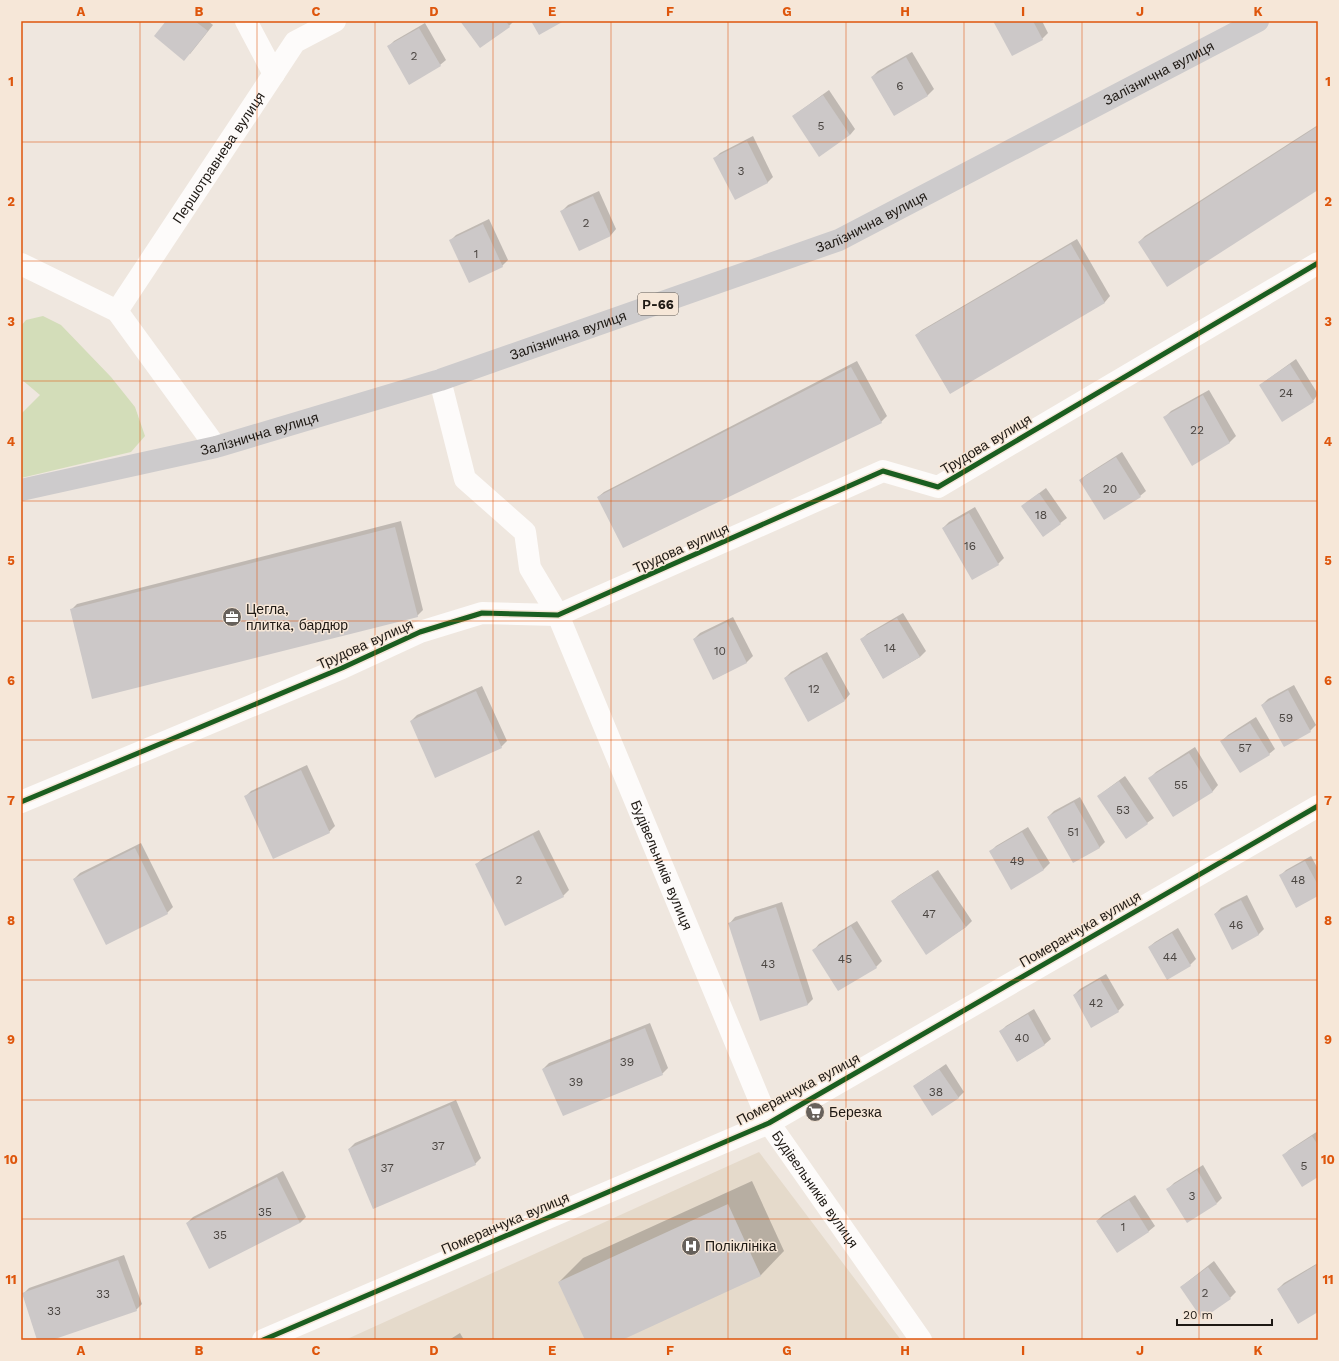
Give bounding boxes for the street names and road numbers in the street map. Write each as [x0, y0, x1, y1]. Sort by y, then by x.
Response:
street label: Залізнична вулиця [1101, 37, 1217, 108]
street label: Першотравнева вулиця [169, 89, 268, 226]
street label: Залізнична вулиця [813, 188, 930, 256]
road number: Р-66 [638, 293, 678, 315]
street label: Залізнична вулиця [507, 307, 628, 363]
street label: Залізнична вулиця [199, 409, 320, 458]
street label: Трудова вулиця [938, 411, 1034, 477]
street label: Трудова вулиця [631, 520, 731, 576]
street label: Трудова вулиця [315, 616, 415, 672]
street label: Будівельників вулиця [628, 798, 696, 932]
street label: Померанчука вулиця [1017, 888, 1143, 970]
street label: Померанчука вулиця [734, 1050, 862, 1128]
street label: Будівельників вулиця [769, 1127, 862, 1251]
street label: Померанчука вулиця [439, 1189, 571, 1257]

